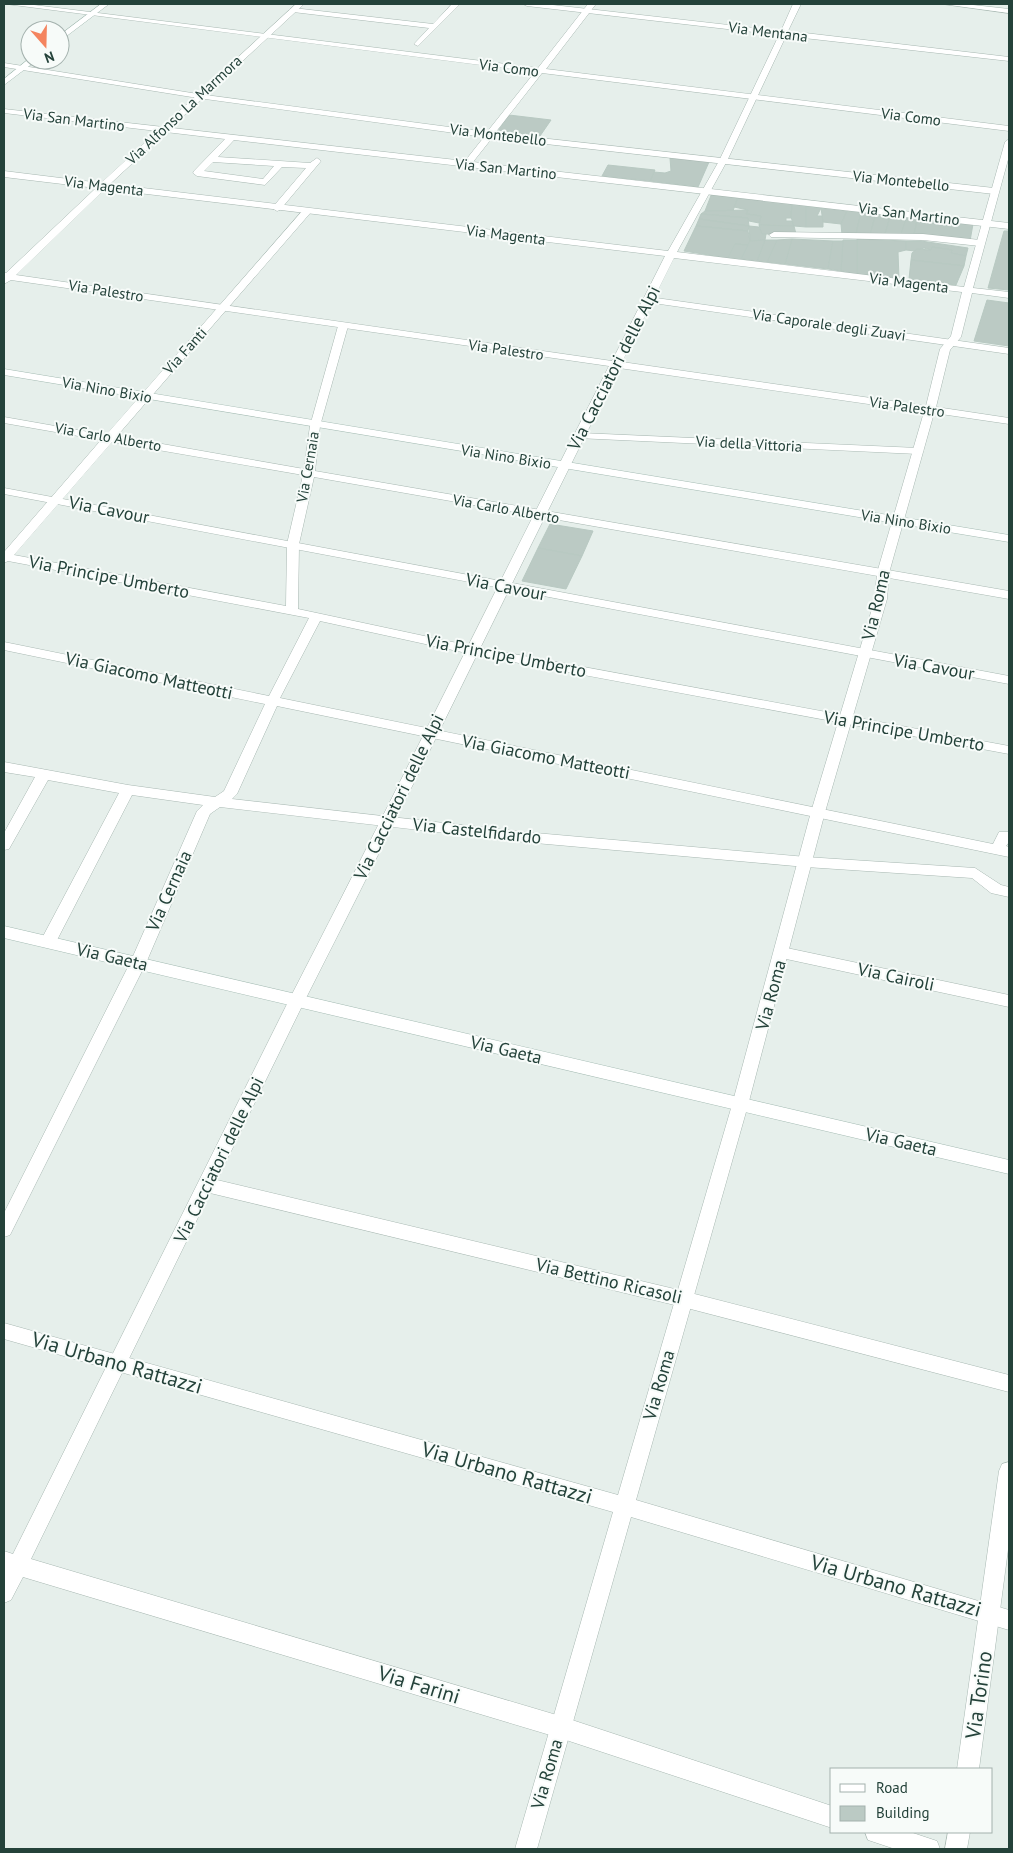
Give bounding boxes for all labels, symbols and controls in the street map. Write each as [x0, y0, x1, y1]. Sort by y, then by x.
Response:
street label: Via Mentana [726, 17, 809, 46]
north arrow [20, 20, 70, 70]
text: N [42, 47, 57, 67]
street label: Via Alfonso La Marmora [121, 51, 246, 169]
street label: Via Como [477, 54, 540, 81]
street label: Via Como [879, 103, 942, 130]
street label: Via San Martino [21, 104, 126, 135]
street label: Via Montebello [448, 119, 547, 150]
street label: Via San Martino [453, 154, 558, 183]
street label: Via Montebello [851, 166, 950, 195]
street label: Via Magenta [62, 171, 145, 200]
street label: Via San Martino [856, 198, 961, 229]
street label: Via Magenta [464, 220, 547, 249]
street label: Via Magenta [867, 268, 950, 297]
street label: Via Palestro [66, 275, 145, 306]
street label: Via Cacciatori delle Alpi [562, 282, 665, 455]
street label: Via Caporale degli Zuavi [750, 304, 907, 345]
street label: Via Fanti [158, 323, 211, 379]
street label: Via Palestro [466, 335, 545, 364]
street label: Via Nino Bixio [60, 372, 154, 407]
street label: Via Palestro [867, 392, 946, 421]
street label: Via Carlo Alberto [52, 418, 163, 455]
street label: Via Cernaia [292, 430, 323, 505]
street label: Via della Vittoria [694, 431, 803, 456]
street label: Via Nino Bixio [459, 440, 552, 473]
street label: Via Cavour [66, 490, 151, 529]
street label: Via Carlo Alberto [450, 490, 561, 527]
street label: Via Nino Bixio [859, 505, 952, 538]
street label: Via Principe Umberto [26, 549, 191, 603]
street label: Via Cavour [463, 567, 548, 606]
street label: Via Roma [856, 567, 895, 643]
street label: Via Principe Umberto [423, 628, 588, 682]
street label: Via Giacomo Matteotti [62, 646, 235, 705]
street label: Via Cavour [891, 648, 976, 685]
street label: Via Principe Umberto [821, 705, 986, 756]
street label: Via Cacciatori delle Alpi [348, 710, 449, 884]
street label: Via Giacomo Matteotti [459, 729, 632, 784]
street label: Via Castelfidardo [411, 812, 543, 849]
street label: Via Cernaia [140, 847, 197, 936]
street label: Via Gaeta [73, 937, 150, 976]
street label: Via Roma [750, 957, 791, 1034]
street label: Via Cairoli [854, 957, 937, 996]
street label: Via Gaeta [467, 1030, 544, 1069]
street label: Via Cacciatori delle Alpi [168, 1073, 269, 1247]
street label: Via Gaeta [862, 1122, 939, 1161]
street label: Via Bettino Ricasoli [533, 1252, 685, 1309]
street label: Via Urbano Rattazzi [28, 1325, 206, 1400]
street label: Via Roma [637, 1347, 679, 1424]
street label: Via Urbano Rattazzi [418, 1435, 596, 1510]
street label: Via Urbano Rattazzi [807, 1548, 985, 1623]
street label: Via Torino [959, 1649, 998, 1742]
street label: Via Farini [374, 1659, 464, 1710]
street label: Via Roma [525, 1736, 567, 1813]
legend [830, 1768, 993, 1833]
text: Road [876, 1778, 908, 1797]
text: Building [876, 1803, 930, 1822]

